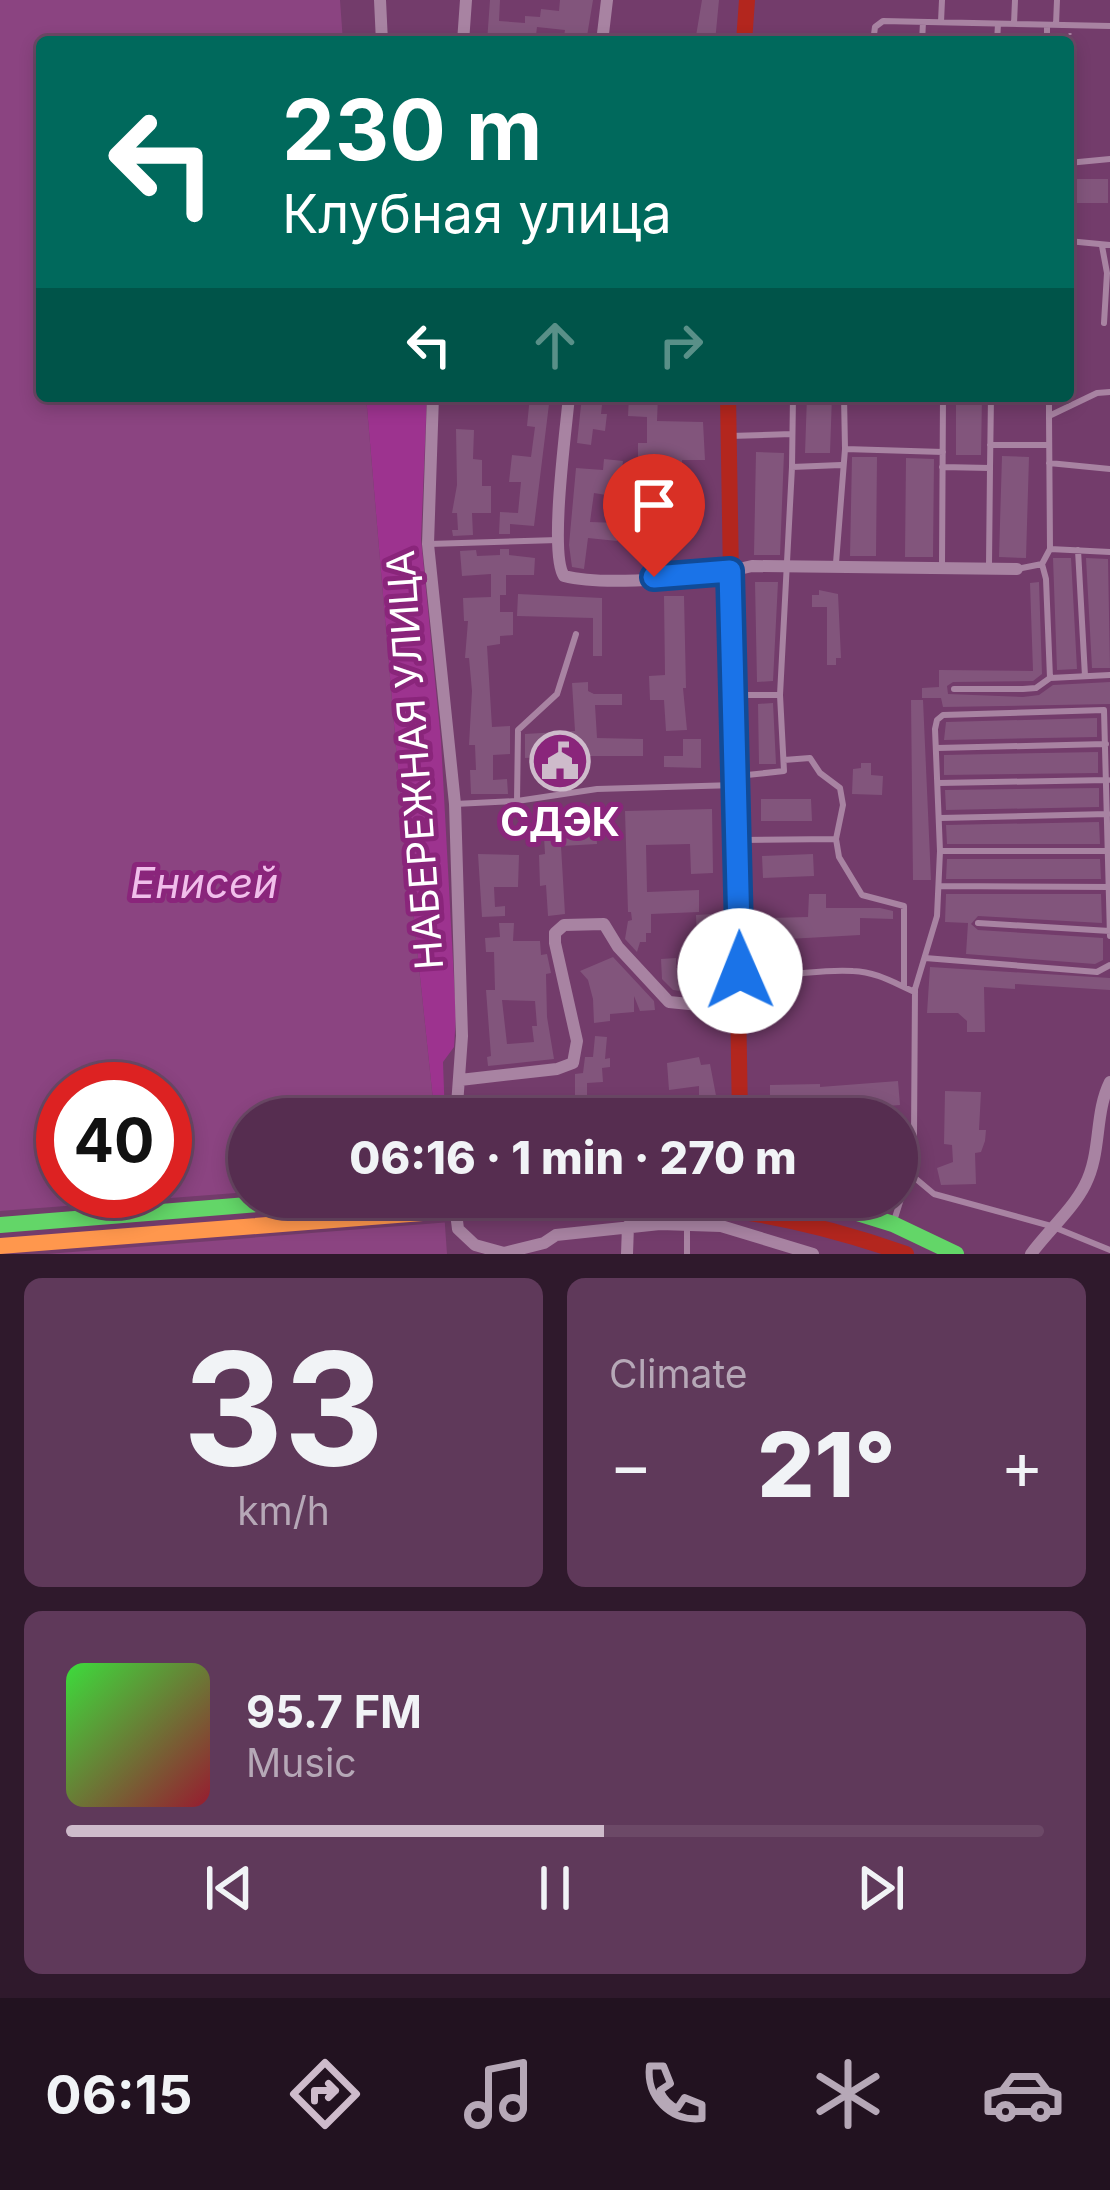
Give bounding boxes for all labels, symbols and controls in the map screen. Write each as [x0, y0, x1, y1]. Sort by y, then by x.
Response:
text: 230 m [282, 79, 542, 180]
icon: left [84, 84, 240, 240]
text: Клубная улица [282, 181, 672, 246]
icon: left [396, 312, 462, 378]
icon: ahead [522, 312, 588, 378]
icon: right [648, 312, 714, 378]
pin [603, 454, 705, 577]
icon: arrive [621, 472, 687, 538]
street label: НАБЕРЕЖНАЯ УЛИЦА [376, 549, 452, 971]
public building icon: СДЭК [529, 730, 591, 792]
place label: СДЭК [500, 798, 620, 845]
water label: Енисей [130, 857, 278, 908]
position arrow [677, 908, 803, 1034]
speed limit sign: 40 [36, 1062, 192, 1218]
text: 06:16 · 1 min · 270 m [349, 1130, 797, 1185]
text: 33 [183, 1314, 384, 1503]
text: Climate [609, 1350, 748, 1397]
text: 21° [757, 1410, 896, 1519]
text: − [609, 1425, 653, 1505]
text: + [1000, 1425, 1044, 1505]
text: km/h [237, 1487, 330, 1534]
text: 95.7 FM [246, 1684, 422, 1739]
text: Music [246, 1739, 357, 1786]
icon: previous [196, 1855, 262, 1921]
icon: pause [522, 1855, 588, 1921]
icon: next [848, 1855, 914, 1921]
icon: directions [283, 2052, 367, 2136]
icon: music [457, 2052, 541, 2136]
icon: phone [632, 2052, 716, 2136]
icon: climate [806, 2052, 890, 2136]
icon: car [981, 2052, 1065, 2136]
text: 06:15 [45, 2062, 193, 2127]

